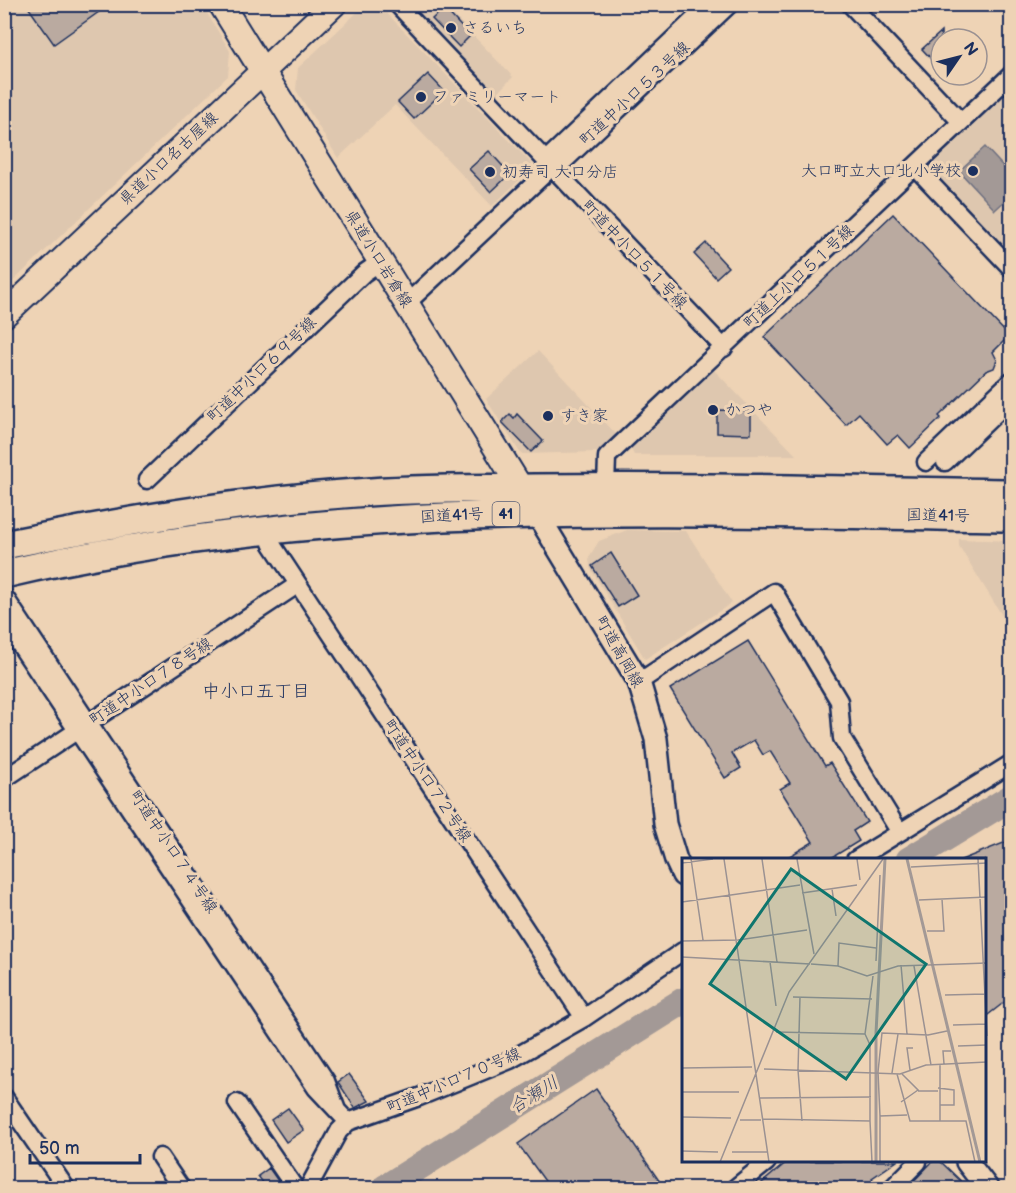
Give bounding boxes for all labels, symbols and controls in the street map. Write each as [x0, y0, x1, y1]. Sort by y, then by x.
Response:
place label: さるいち [463, 19, 527, 38]
marker: さるいち [444, 21, 458, 35]
north arrow [929, 27, 989, 87]
street label: 町道中小口５３号線 [576, 38, 694, 150]
text: N [959, 39, 981, 60]
place label: ファミリーマート [433, 88, 561, 107]
marker: ファミリーマート [414, 90, 428, 104]
street label: 県道小口名古屋線 [116, 108, 222, 210]
place label: 大口町立大口北小学校 [801, 162, 961, 181]
place label: 初寿司 大口分店 [502, 163, 618, 182]
marker: 大口町立大口北小学校 [966, 164, 980, 178]
marker: 初寿司 大口分店 [483, 165, 497, 179]
street label: 町道中小口５１号線 [577, 197, 691, 313]
street label: 県道小口岩倉線 [340, 206, 416, 312]
street label: 町道上小口５１号線 [740, 221, 858, 333]
street label: 町道中小口６９号線 [204, 313, 320, 427]
place label: かつや [725, 401, 773, 420]
marker: かつや [706, 403, 720, 417]
place label: すき家 [560, 407, 608, 426]
marker: すき家 [541, 409, 555, 423]
road number: 41 [492, 502, 520, 526]
street label: 国道41号 [420, 505, 484, 527]
street label: 国道41号 [906, 506, 970, 526]
street label: 町道高岡線 [591, 613, 647, 691]
street label: 町道中小口７８号線 [86, 634, 216, 730]
district label: 中小口五丁目 [202, 681, 310, 702]
street label: 町道中小口７２号線 [379, 716, 475, 846]
street label: 町道中小口７４号線 [125, 787, 221, 917]
inset map [682, 858, 986, 1163]
street label: 町道中小口７０号線 [384, 1044, 524, 1118]
water label: 合瀬川 [506, 1072, 562, 1118]
scale bar [30, 1127, 140, 1165]
text: 50 m [39, 1138, 80, 1159]

